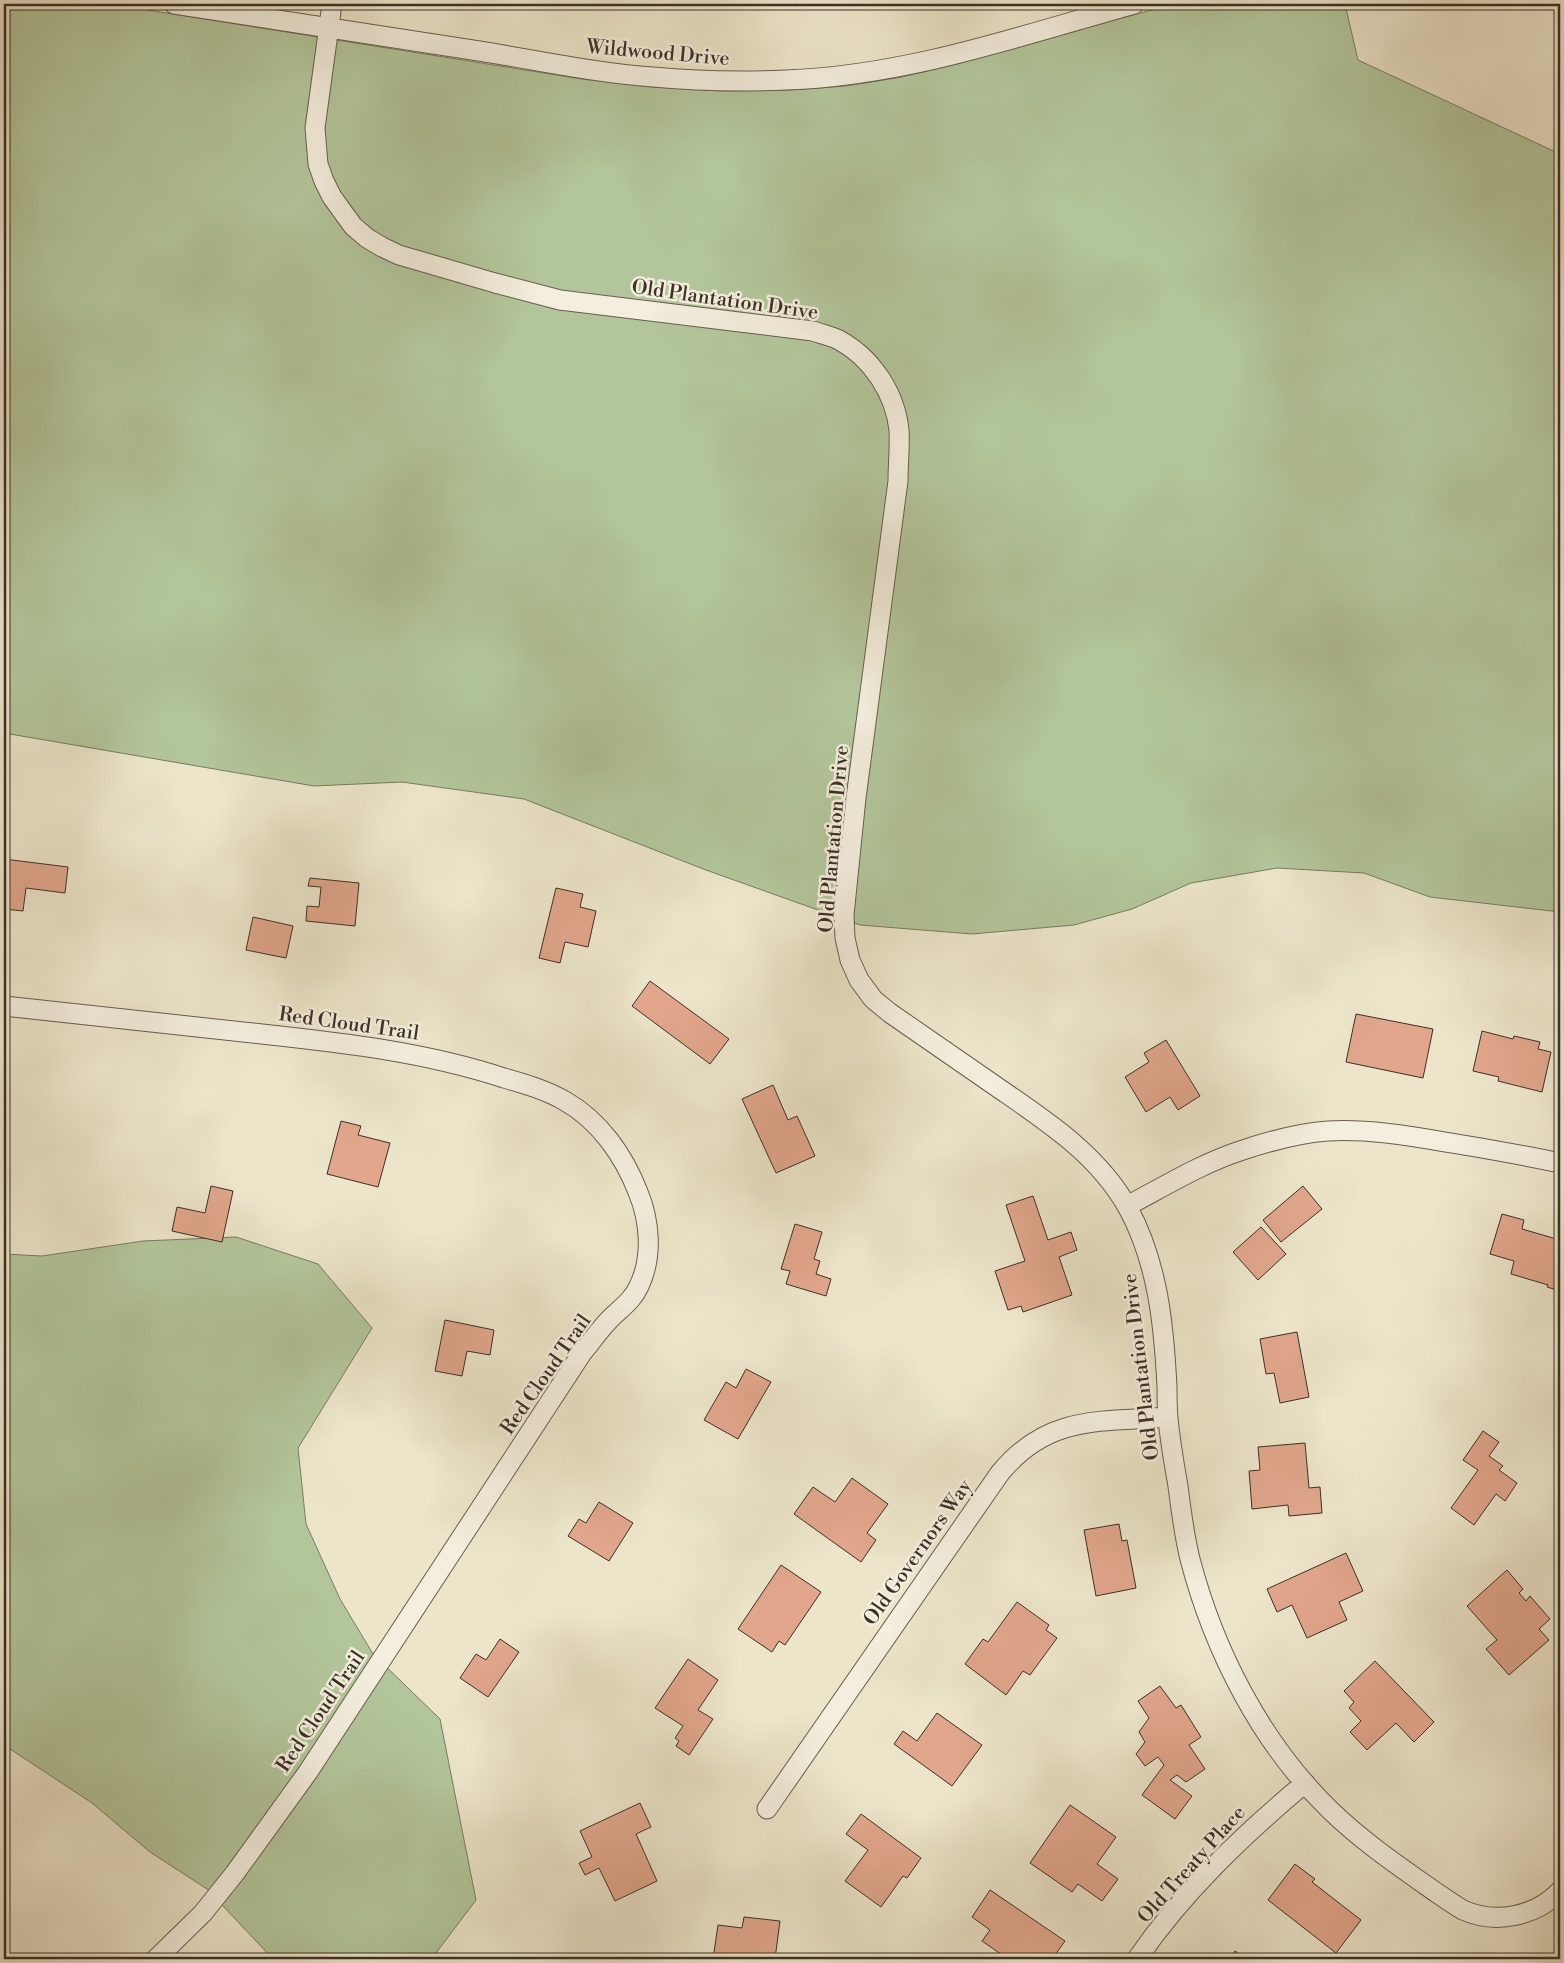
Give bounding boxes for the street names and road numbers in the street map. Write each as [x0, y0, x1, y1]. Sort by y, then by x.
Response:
street label: Wildwood Drive [584, 35, 731, 72]
street label: Old Plantation Drive [630, 275, 820, 326]
street label: Old Plantation Drive [814, 744, 855, 934]
street label: Red Cloud Trail [277, 1002, 421, 1047]
street label: Old Plantation Drive [1118, 1272, 1165, 1462]
street label: Red Cloud Trail [495, 1310, 597, 1440]
street label: Old Governors Way [859, 1475, 978, 1631]
street label: Red Cloud Trail [271, 1646, 371, 1777]
street label: Old Treaty Place [1133, 1801, 1252, 1929]

